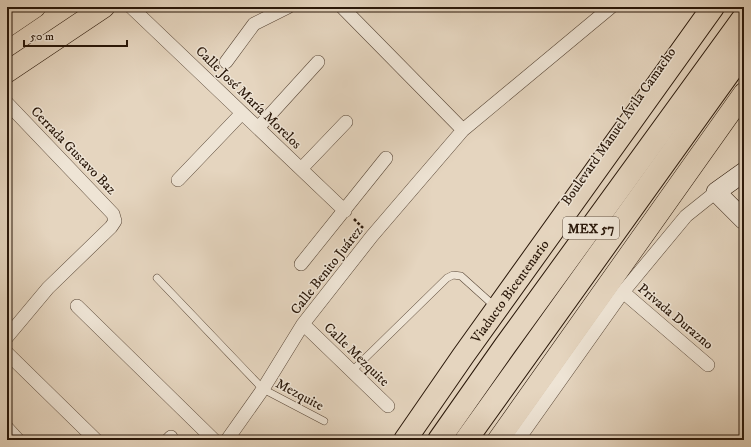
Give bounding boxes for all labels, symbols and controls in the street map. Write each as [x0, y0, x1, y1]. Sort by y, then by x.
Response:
scale bar [24, 22, 127, 48]
text: 50 m [30, 29, 54, 44]
street label: Calle José María Morelos [192, 42, 305, 153]
street label: Boulevard Manuel Ávila Camacho [557, 44, 680, 209]
street label: Cerrada Gustavo Baz [27, 103, 120, 199]
road number: MEX 57 [563, 217, 619, 239]
street label: Calle Benito Juárez [287, 223, 367, 318]
street label: Viaducto Bicentenario [467, 236, 554, 348]
street label: Privada Durazno [634, 280, 717, 354]
street label: Calle Mezquite [320, 319, 393, 391]
street label: Mezquite [272, 375, 327, 415]

